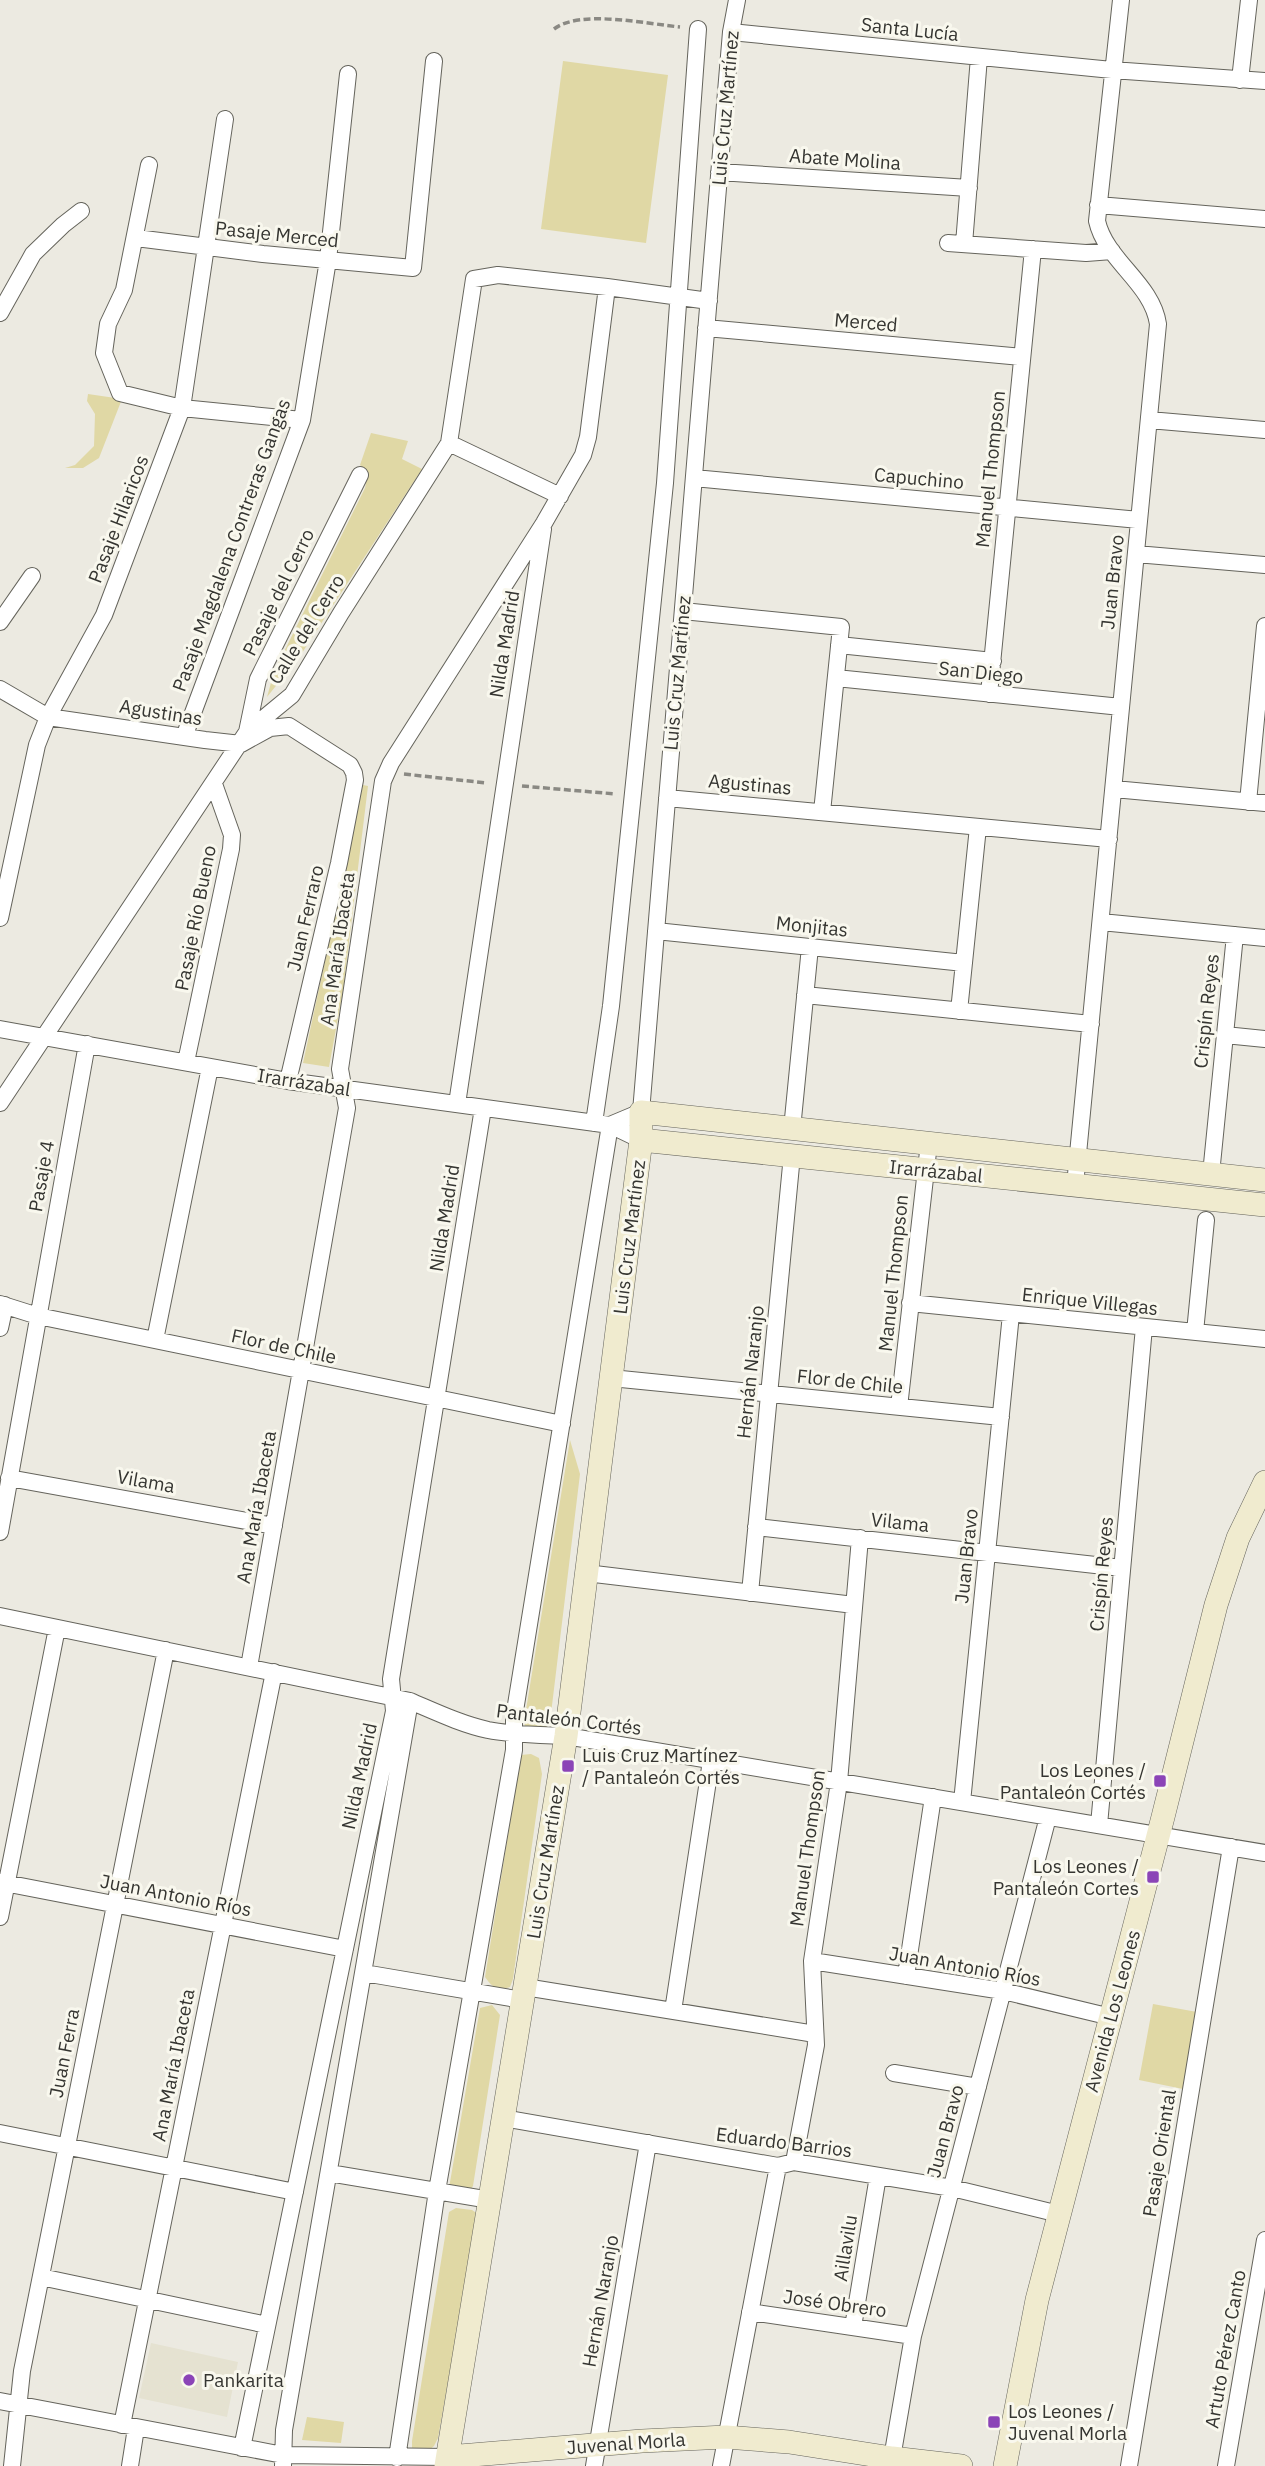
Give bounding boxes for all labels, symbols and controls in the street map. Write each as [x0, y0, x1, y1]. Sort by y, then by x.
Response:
street label: Santa Lucía [860, 12, 960, 46]
street label: Luis Cruz Martínez [706, 29, 744, 186]
street label: Abate Molina [788, 143, 902, 175]
street label: Pasaje Merced [214, 216, 340, 252]
street label: Merced [833, 307, 899, 337]
street label: Manuel Thompson [970, 389, 1010, 549]
street label: Pasaje Magdalena Contreras Gangas [167, 395, 295, 695]
street label: Pasaje Hilaricos [83, 452, 153, 586]
street label: Capuchino [873, 462, 965, 494]
street label: Pasaje del Cerro [237, 525, 319, 659]
street label: Juan Bravo [1095, 533, 1129, 631]
street label: Calle del Cerro [263, 570, 349, 688]
street label: Nilda Madrid [484, 589, 524, 699]
street label: Luis Cruz Martínez [658, 594, 696, 751]
street label: San Diego [938, 656, 1024, 688]
street label: Agustinas [118, 694, 204, 730]
street label: Agustinas [707, 768, 793, 800]
street label: Pasaje Río Bueno [169, 843, 221, 993]
street label: Juan Ferraro [281, 863, 329, 973]
street label: Ana María Ibaceta [314, 871, 360, 1027]
street label: Monjitas [775, 910, 849, 942]
street label: Crispín Reyes [1188, 953, 1224, 1069]
street label: Irarrázabal [256, 1063, 352, 1101]
street label: Pasaje 4 [23, 1138, 59, 1214]
street label: Irarrázabal [888, 1154, 984, 1188]
street label: Luis Cruz Martínez [608, 1158, 650, 1316]
street label: Nilda Madrid [424, 1163, 464, 1273]
street label: Manuel Thompson [873, 1193, 913, 1353]
street label: Enrique Villegas [1021, 1282, 1159, 1320]
street label: Hernán Naranjo [731, 1304, 769, 1440]
street label: Flor de Chile [229, 1323, 339, 1369]
street label: Flor de Chile [796, 1363, 904, 1399]
street label: Ana María Ibaceta [231, 1429, 281, 1585]
street label: Vilama [115, 1464, 177, 1498]
street label: Vilama [870, 1507, 930, 1537]
street label: Juan Bravo [949, 1507, 983, 1605]
street label: Crispín Reyes [1084, 1516, 1118, 1632]
street label: Pantaleón Cortés [495, 1698, 643, 1740]
street label: Nilda Madrid [336, 1721, 382, 1831]
place label: Luis Cruz Martínez / Pantaleón Cortés [582, 1743, 740, 1789]
marker: Luis Cruz Martínez / Pantaleón Cortés [560, 1758, 576, 1774]
place label: Los Leones / Pantaleón Cortés [1000, 1758, 1146, 1804]
street label: Manuel Thompson [784, 1768, 830, 1928]
marker: Los Leones / Pantaleón Cortés [1152, 1773, 1168, 1789]
street label: Luis Cruz Martínez [521, 1783, 569, 1941]
place label: Los Leones / Pantaleón Cortes [993, 1854, 1139, 1900]
street label: Juan Antonio Ríos [98, 1869, 254, 1921]
marker: Los Leones / Pantaleón Cortes [1145, 1869, 1161, 1885]
street label: Avenida Los Leones [1079, 1927, 1145, 2095]
street label: Juan Antonio Ríos [887, 1941, 1043, 1991]
street label: Ana María Ibaceta [146, 1987, 200, 2143]
street label: Juan Ferra [44, 2006, 84, 2100]
street label: Juan Bravo [921, 2082, 969, 2180]
street label: Pasaje Oriental [1137, 2087, 1181, 2219]
street label: Eduardo Barrios [715, 2122, 853, 2162]
street label: Aillavilu [828, 2213, 862, 2283]
street label: Hernán Naranjo [577, 2233, 623, 2369]
street label: Artuto Pérez Canto [1199, 2268, 1251, 2430]
street label: José Obrero [782, 2284, 888, 2322]
place label: Pankarita [203, 2368, 284, 2392]
marker: Pankarita [181, 2372, 197, 2388]
place label: Los Leones / Juvenal Morla [1008, 2399, 1127, 2445]
marker: Los Leones / Juvenal Morla [986, 2414, 1002, 2430]
street label: Juvenal Morla [566, 2427, 686, 2459]

